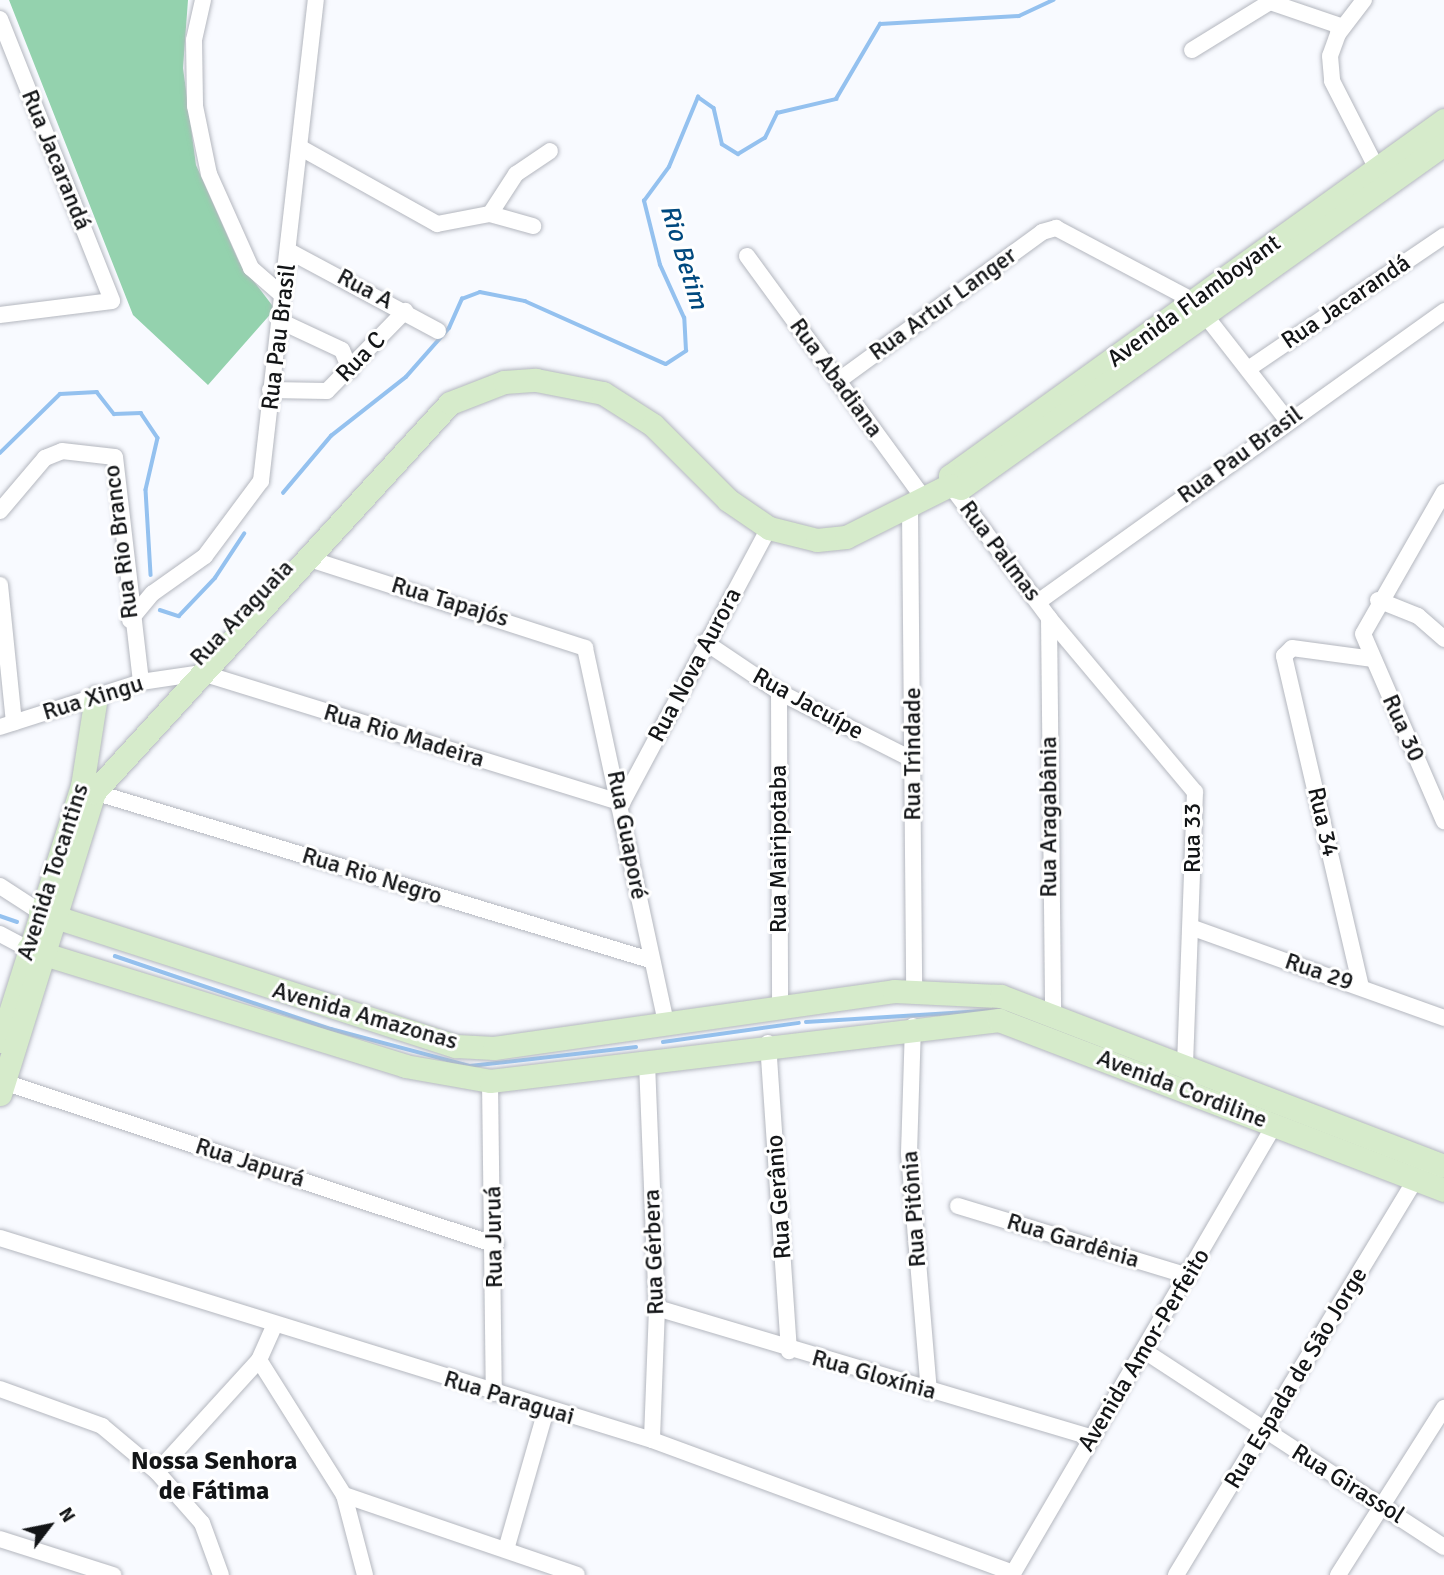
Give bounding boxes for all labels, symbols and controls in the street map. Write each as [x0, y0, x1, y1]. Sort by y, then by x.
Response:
street label: Rua Jacarandá [15, 86, 97, 234]
water label: Rio Betim [652, 201, 714, 313]
street label: Avenida Flamboyant [1102, 229, 1286, 373]
street label: Rua Artur Langer [864, 241, 1022, 367]
street label: Rua Jacarandá [1276, 248, 1416, 356]
street label: Rua Pau Brasil [256, 262, 302, 412]
street label: Rua A [332, 262, 398, 316]
street label: Rua Abadiana [783, 313, 889, 443]
street label: Rua C [330, 326, 392, 388]
street label: Rua Pau Brasil [1172, 400, 1308, 510]
street label: Rua Rio Branco [97, 463, 145, 621]
street label: Rua Palmas [953, 495, 1047, 607]
street label: Rua Araguaia [184, 554, 300, 672]
street label: Rua Tapajós [388, 571, 512, 633]
street label: Rua Nova Aurora [642, 583, 748, 747]
street label: Rua Jacuípe [748, 662, 868, 746]
street label: Rua Xingu [39, 669, 147, 727]
street label: Rua Trindade [899, 687, 927, 821]
street label: Rua 30 [1376, 690, 1430, 766]
street label: Rua Rio Madeira [320, 698, 488, 774]
street label: Rua Aragabânia [1035, 736, 1063, 898]
street label: Rua Mairipotaba [765, 765, 793, 933]
street label: Rua Guaporé [600, 768, 654, 902]
street label: Avenida Tocantins [11, 780, 95, 964]
street label: Rua 34 [1301, 784, 1345, 860]
street label: Rua 33 [1179, 803, 1207, 873]
street label: Rua Rio Negro [298, 841, 446, 911]
street label: Rua 29 [1281, 947, 1357, 997]
street label: Avenida Amazonas [269, 976, 461, 1056]
street label: Avenida Cordiline [1093, 1043, 1271, 1135]
street label: Rua Japurá [192, 1132, 308, 1194]
street label: Rua Gerânio [760, 1134, 798, 1260]
street label: Rua Pitônia [896, 1150, 932, 1268]
street label: Rua Juruá [479, 1186, 509, 1288]
street label: Rua Gérbera [637, 1188, 671, 1316]
street label: Rua Gardênia [1003, 1207, 1143, 1275]
street label: Avenida Amor-Perfeito [1072, 1243, 1216, 1457]
street label: Rua Espada de São Jorge [1218, 1262, 1374, 1494]
street label: Rua Gloxínia [808, 1343, 940, 1407]
street label: Rua Paraguai [440, 1364, 578, 1432]
street label: Rua Girassol [1286, 1438, 1410, 1530]
district label: Nossa Senhora de Fátima [131, 1446, 297, 1508]
north arrow [14, 1491, 84, 1561]
text: N [53, 1503, 80, 1527]

